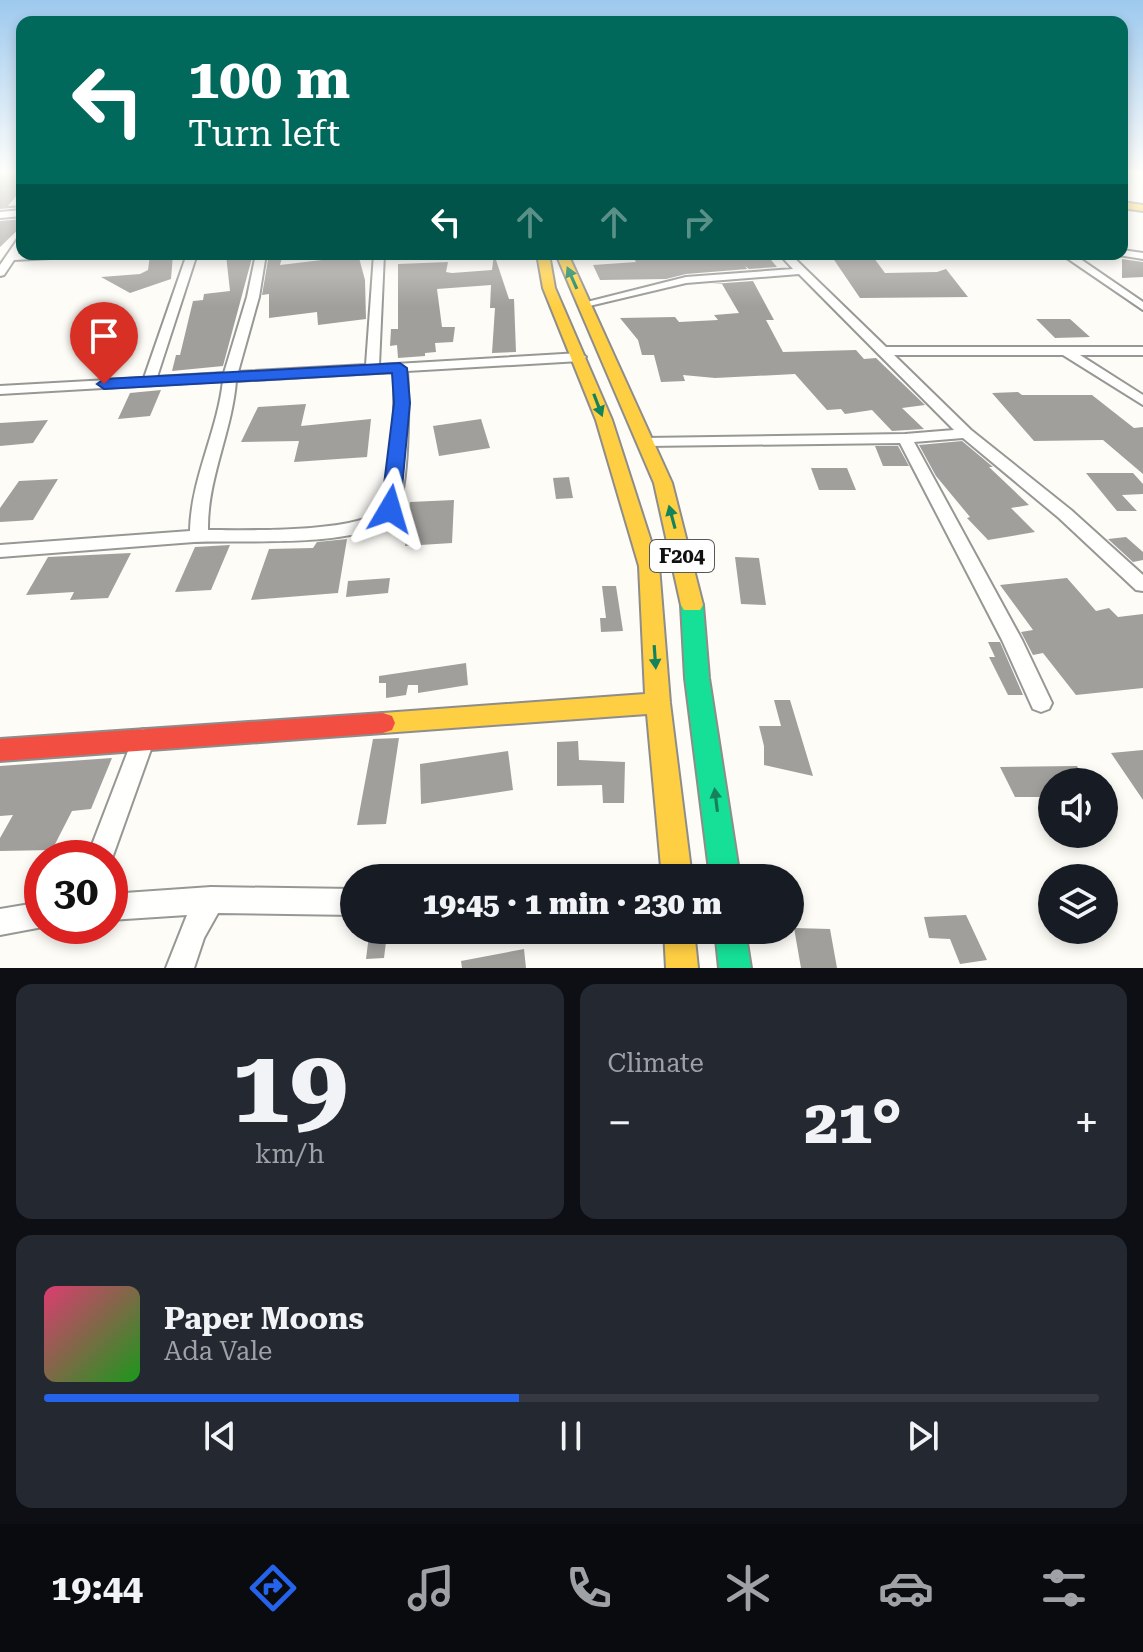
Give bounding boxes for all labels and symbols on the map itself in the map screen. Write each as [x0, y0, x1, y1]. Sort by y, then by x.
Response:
one-way arrow [565, 266, 578, 289]
pin [70, 302, 138, 384]
one-way arrow [592, 393, 605, 417]
position arrow [348, 467, 432, 551]
one-way arrow [665, 504, 678, 528]
road number: F204 [650, 540, 714, 572]
one-way arrow [649, 645, 662, 670]
one-way arrow [709, 788, 722, 813]
speed limit sign: 30 [24, 840, 128, 944]

